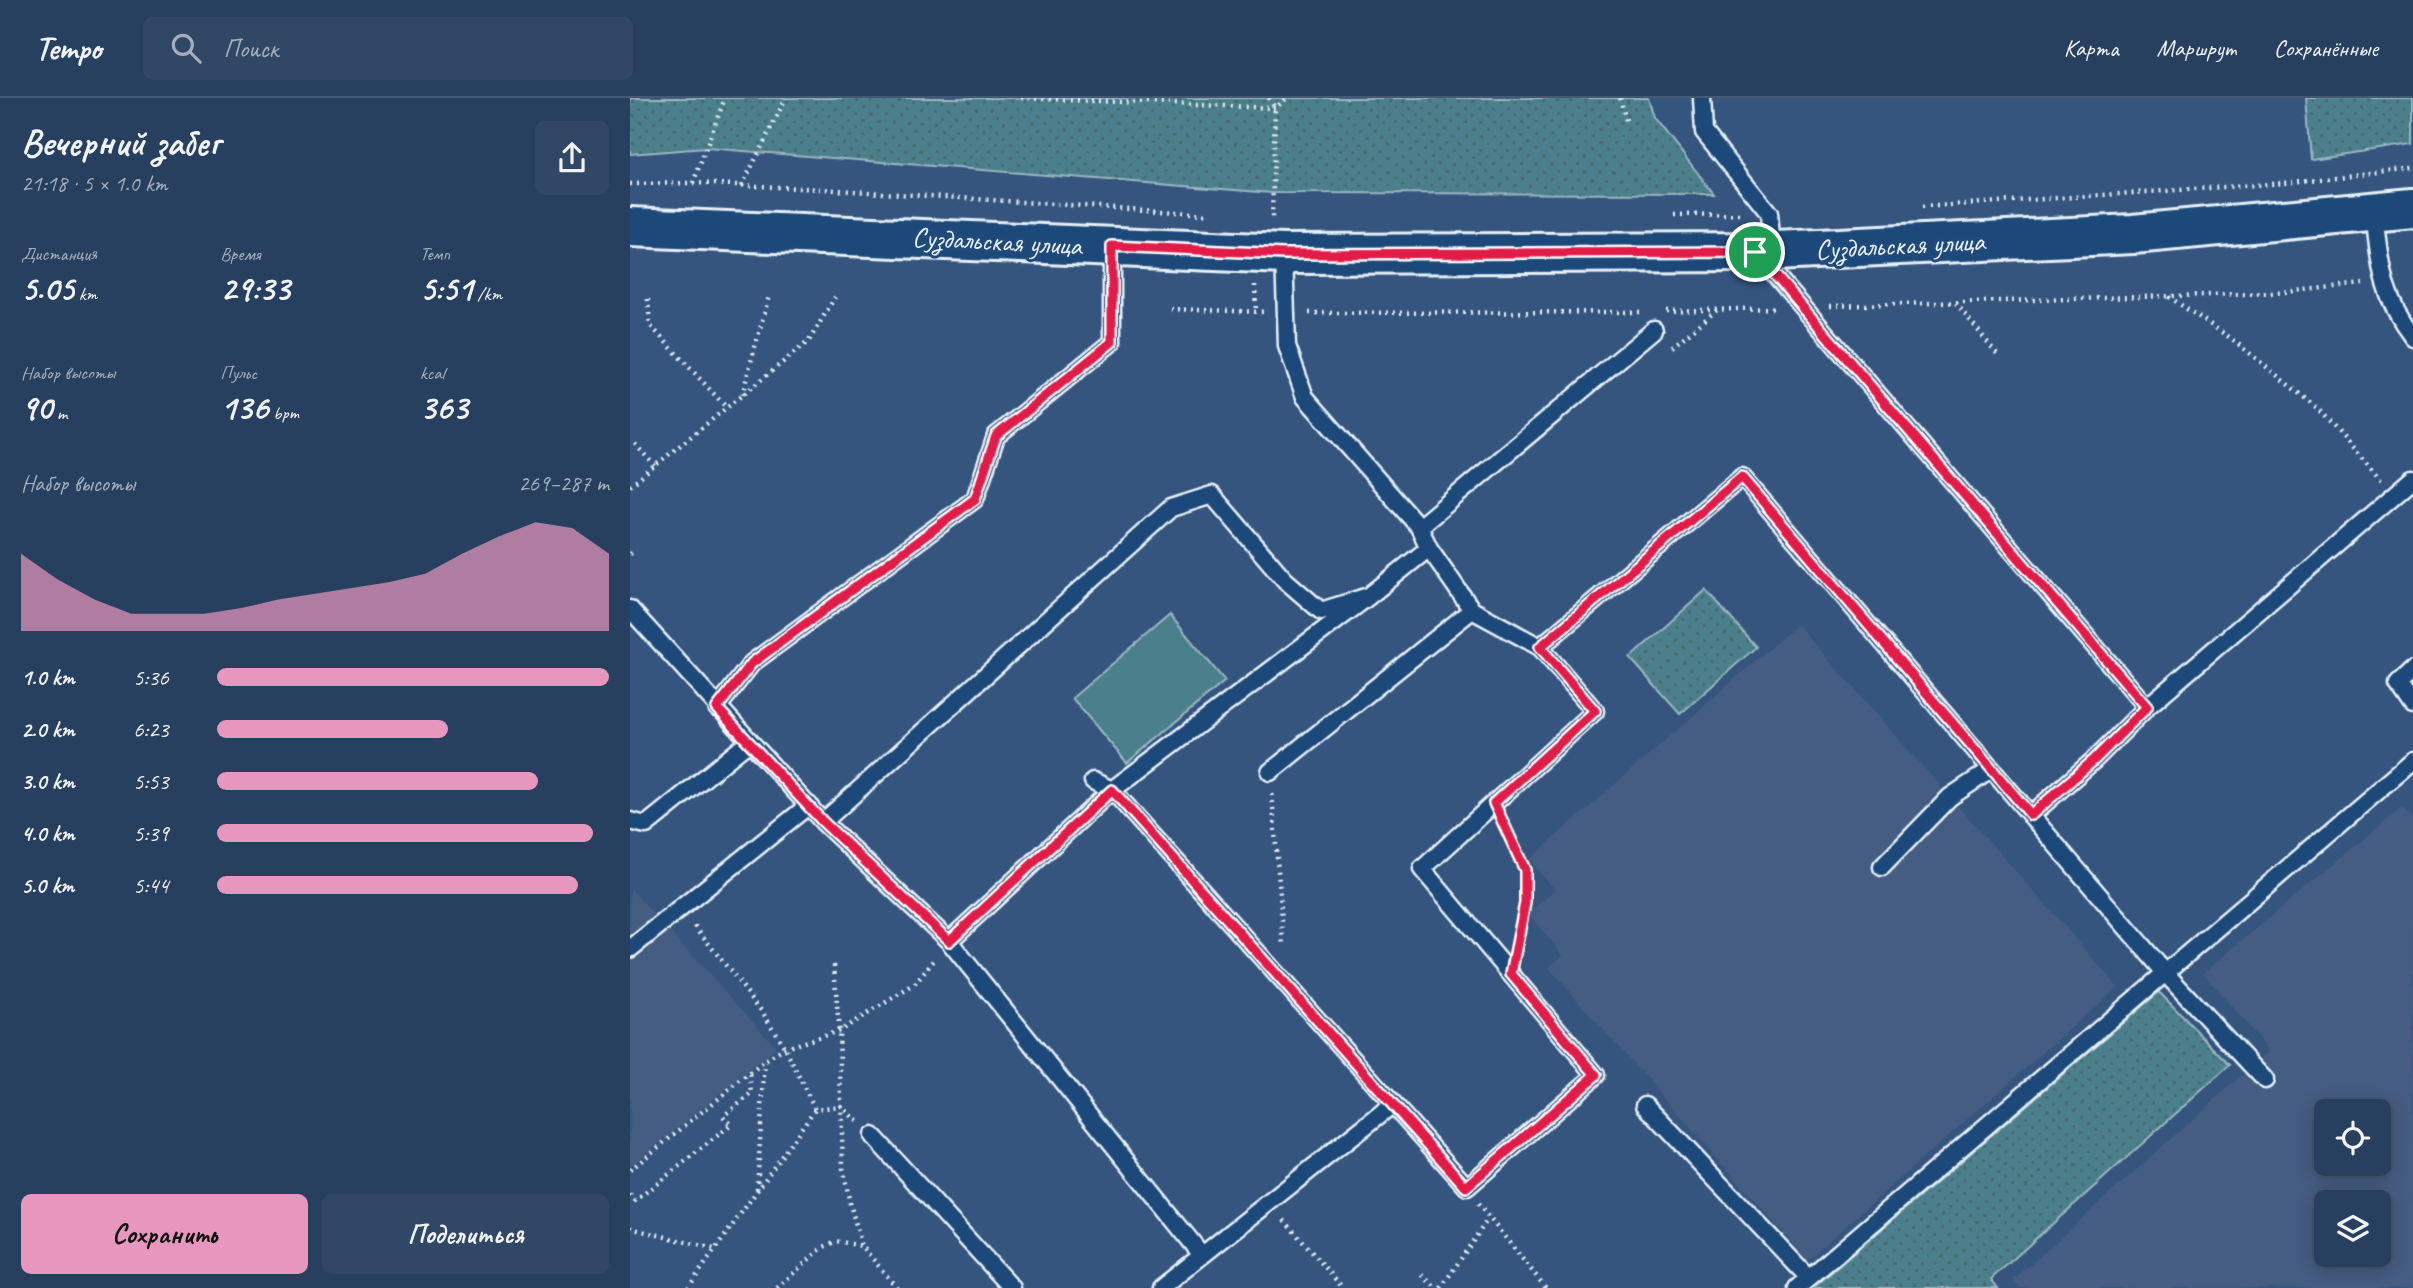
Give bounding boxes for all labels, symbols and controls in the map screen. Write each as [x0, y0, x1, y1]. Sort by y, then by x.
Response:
search box [143, 17, 633, 80]
text: Tempo [35, 27, 101, 69]
icon: search [167, 29, 205, 67]
text: Поиск [223, 32, 278, 65]
text: Карта [2064, 33, 2119, 63]
text: Маршрут [2157, 33, 2236, 63]
text: Сохранённые [2274, 33, 2378, 63]
text: Вечерний забег [21, 119, 220, 166]
button: share [535, 121, 609, 195]
text: 21:18 · 5 × 1.0 km [21, 169, 167, 198]
street label: Суздальская улица [911, 219, 1084, 264]
pin [1725, 222, 1785, 282]
street label: Суздальская улица [1814, 223, 1987, 268]
icon: arrive [1736, 233, 1774, 271]
text: Дистанция [21, 242, 97, 266]
text: Время [220, 242, 260, 266]
text: Темп [420, 242, 450, 266]
text: 5.05 [21, 266, 74, 311]
text: 29:33 [220, 266, 290, 311]
text: 5:51 [420, 266, 473, 311]
text: km [74, 282, 97, 306]
text: /km [473, 282, 502, 306]
text: Набор высоты [21, 361, 115, 385]
text: Пульс [220, 361, 257, 385]
text: kcal [420, 361, 445, 385]
text: 90 [21, 385, 52, 430]
text: 136 [220, 385, 268, 430]
text: 363 [420, 385, 468, 430]
text: m [52, 401, 67, 425]
text: bpm [268, 401, 299, 425]
text: Набор высоты [21, 469, 135, 498]
text: 269–287 m [518, 469, 609, 498]
text: 1.0 km [21, 663, 75, 692]
text: 5:36 [133, 663, 169, 692]
text: 2.0 km [21, 715, 75, 744]
text: 6:23 [133, 715, 169, 744]
text: 3.0 km [21, 767, 75, 796]
text: 5:53 [133, 767, 169, 796]
text: 4.0 km [21, 819, 75, 848]
text: 5:39 [133, 819, 169, 848]
text: 5.0 km [21, 871, 74, 900]
text: 5:44 [133, 871, 169, 900]
map controls [2314, 1099, 2391, 1267]
button: locate [2314, 1099, 2391, 1176]
button: layers [2314, 1190, 2391, 1267]
button: Сохранить [21, 1194, 308, 1274]
button: Поделиться [322, 1194, 609, 1274]

